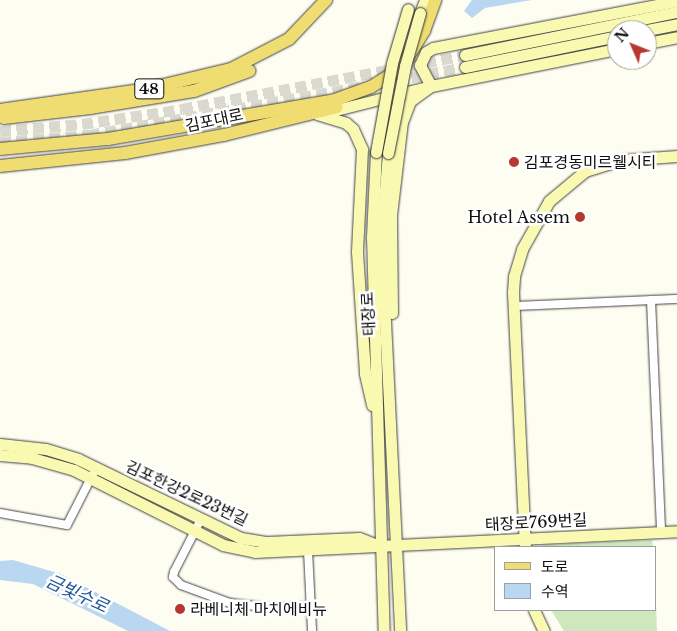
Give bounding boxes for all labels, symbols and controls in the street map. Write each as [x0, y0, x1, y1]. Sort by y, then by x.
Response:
north arrow [607, 20, 657, 70]
text: N [611, 24, 633, 46]
road number: 48 [134, 76, 164, 102]
street label: 김포대로 [183, 104, 245, 136]
place label: 김포경동미르웰시티 [524, 152, 656, 172]
marker: 김포경동미르웰시티 [508, 156, 520, 168]
place label: Hotel Assem [467, 207, 570, 227]
marker: Hotel Assem [574, 211, 586, 223]
street label: 태장로 [357, 291, 379, 337]
street label: 김포한강2로23번길 [123, 456, 251, 530]
street label: 태장로769번길 [484, 510, 588, 534]
legend [494, 546, 657, 611]
text: 도로 [541, 557, 569, 576]
water label: 금빛수로 [42, 570, 112, 618]
text: 수역 [541, 582, 569, 601]
place label: 라베니체 마치에비뉴 [190, 599, 327, 619]
marker: 라베니체 마치에비뉴 [174, 603, 186, 615]

